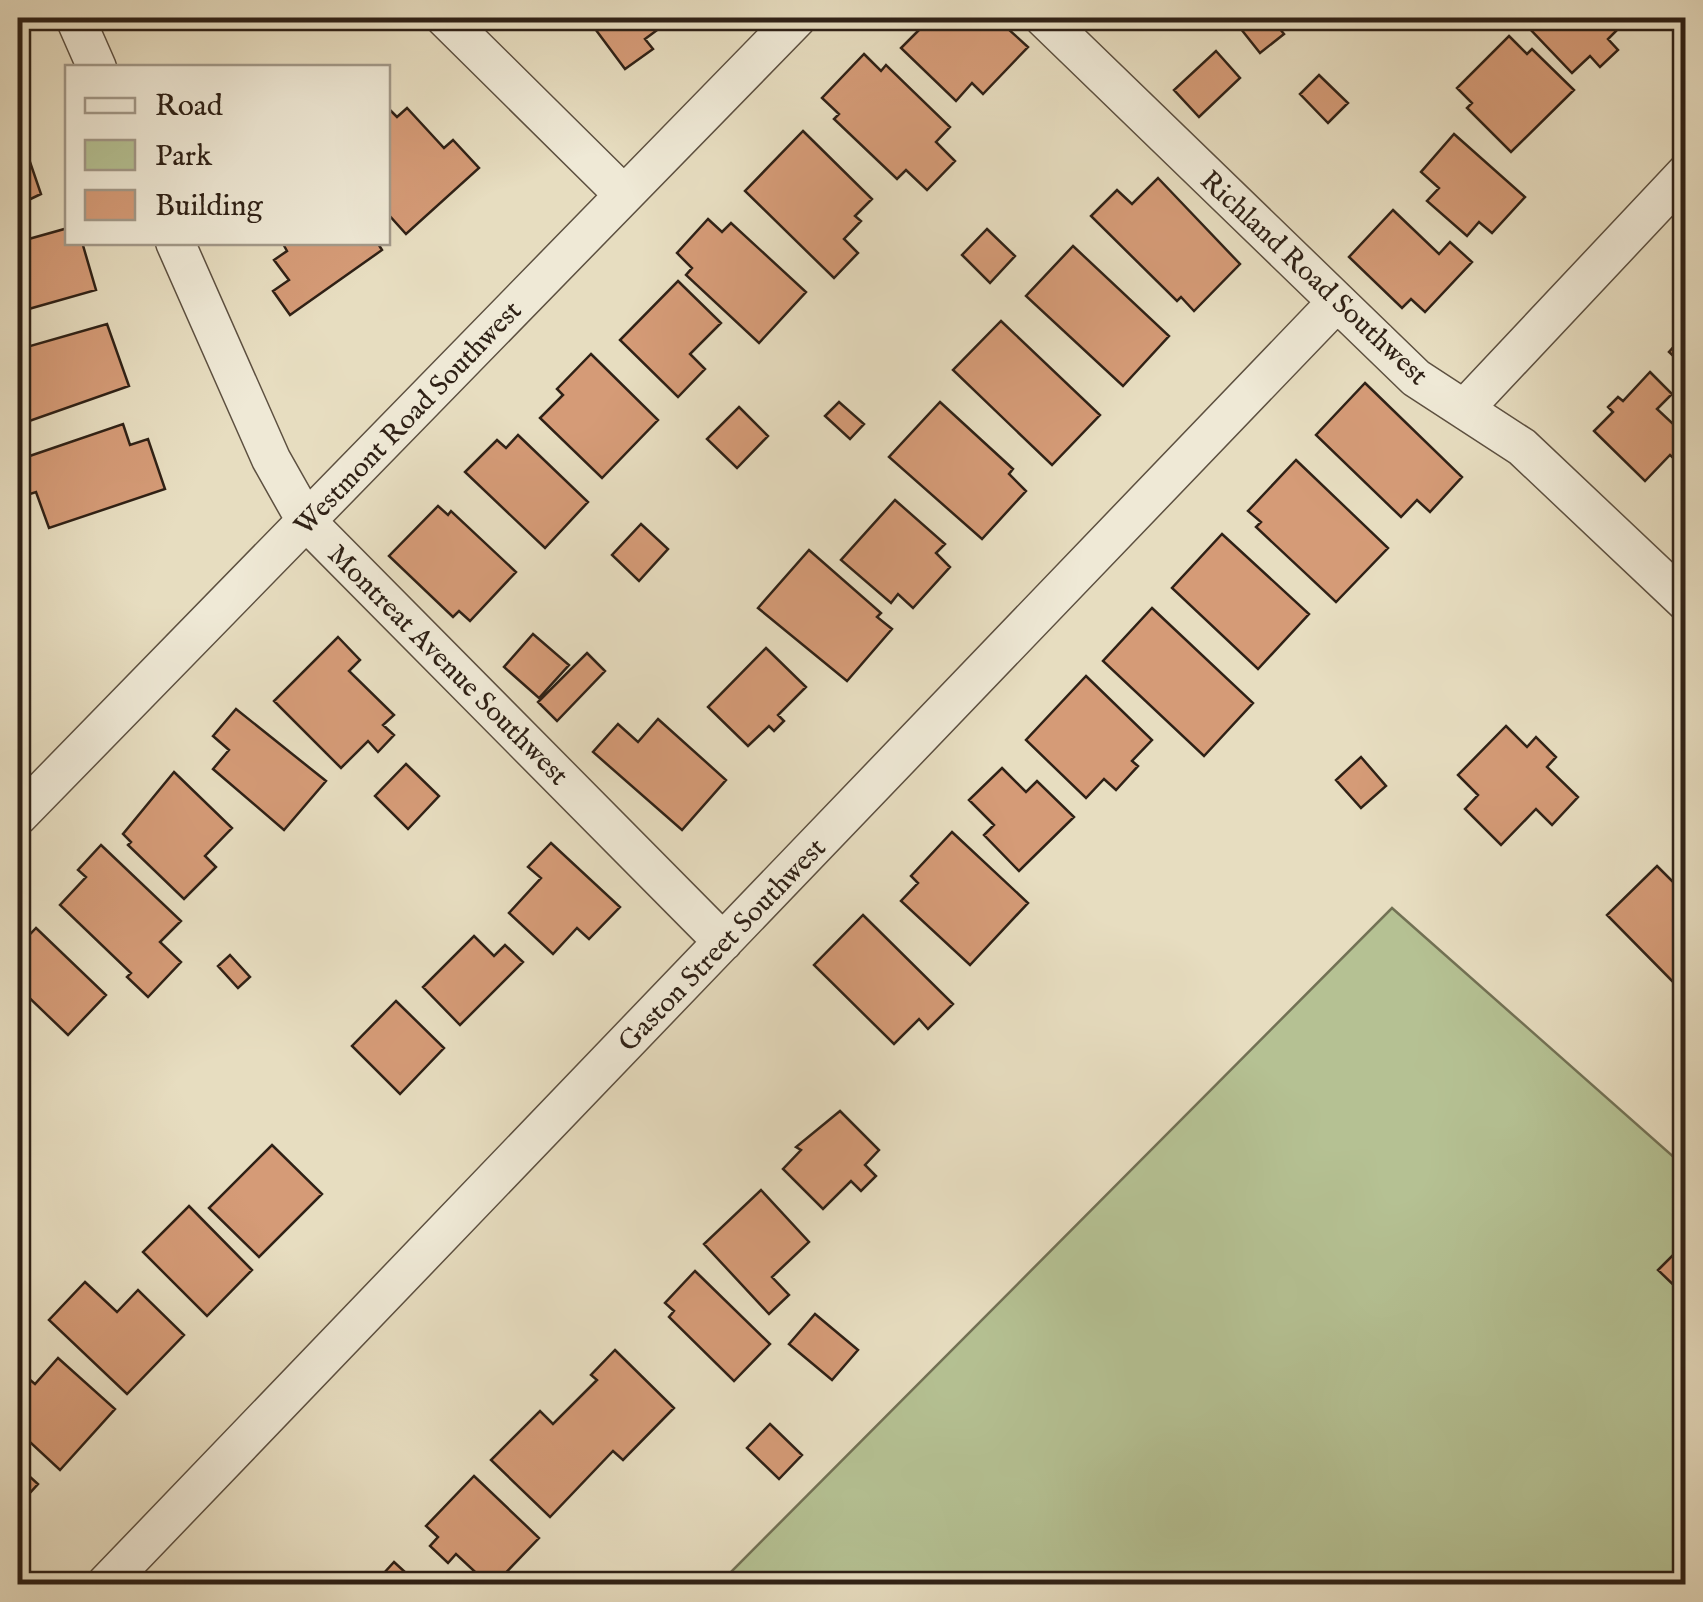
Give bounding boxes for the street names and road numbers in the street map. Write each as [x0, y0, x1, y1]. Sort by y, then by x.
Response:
street label: Richland Road Southwest [1192, 164, 1435, 394]
street label: Westmont Road Southwest [288, 294, 530, 543]
street label: Montreat Avenue Southwest [319, 538, 575, 794]
street label: Gaston Street Southwest [612, 831, 834, 1060]

